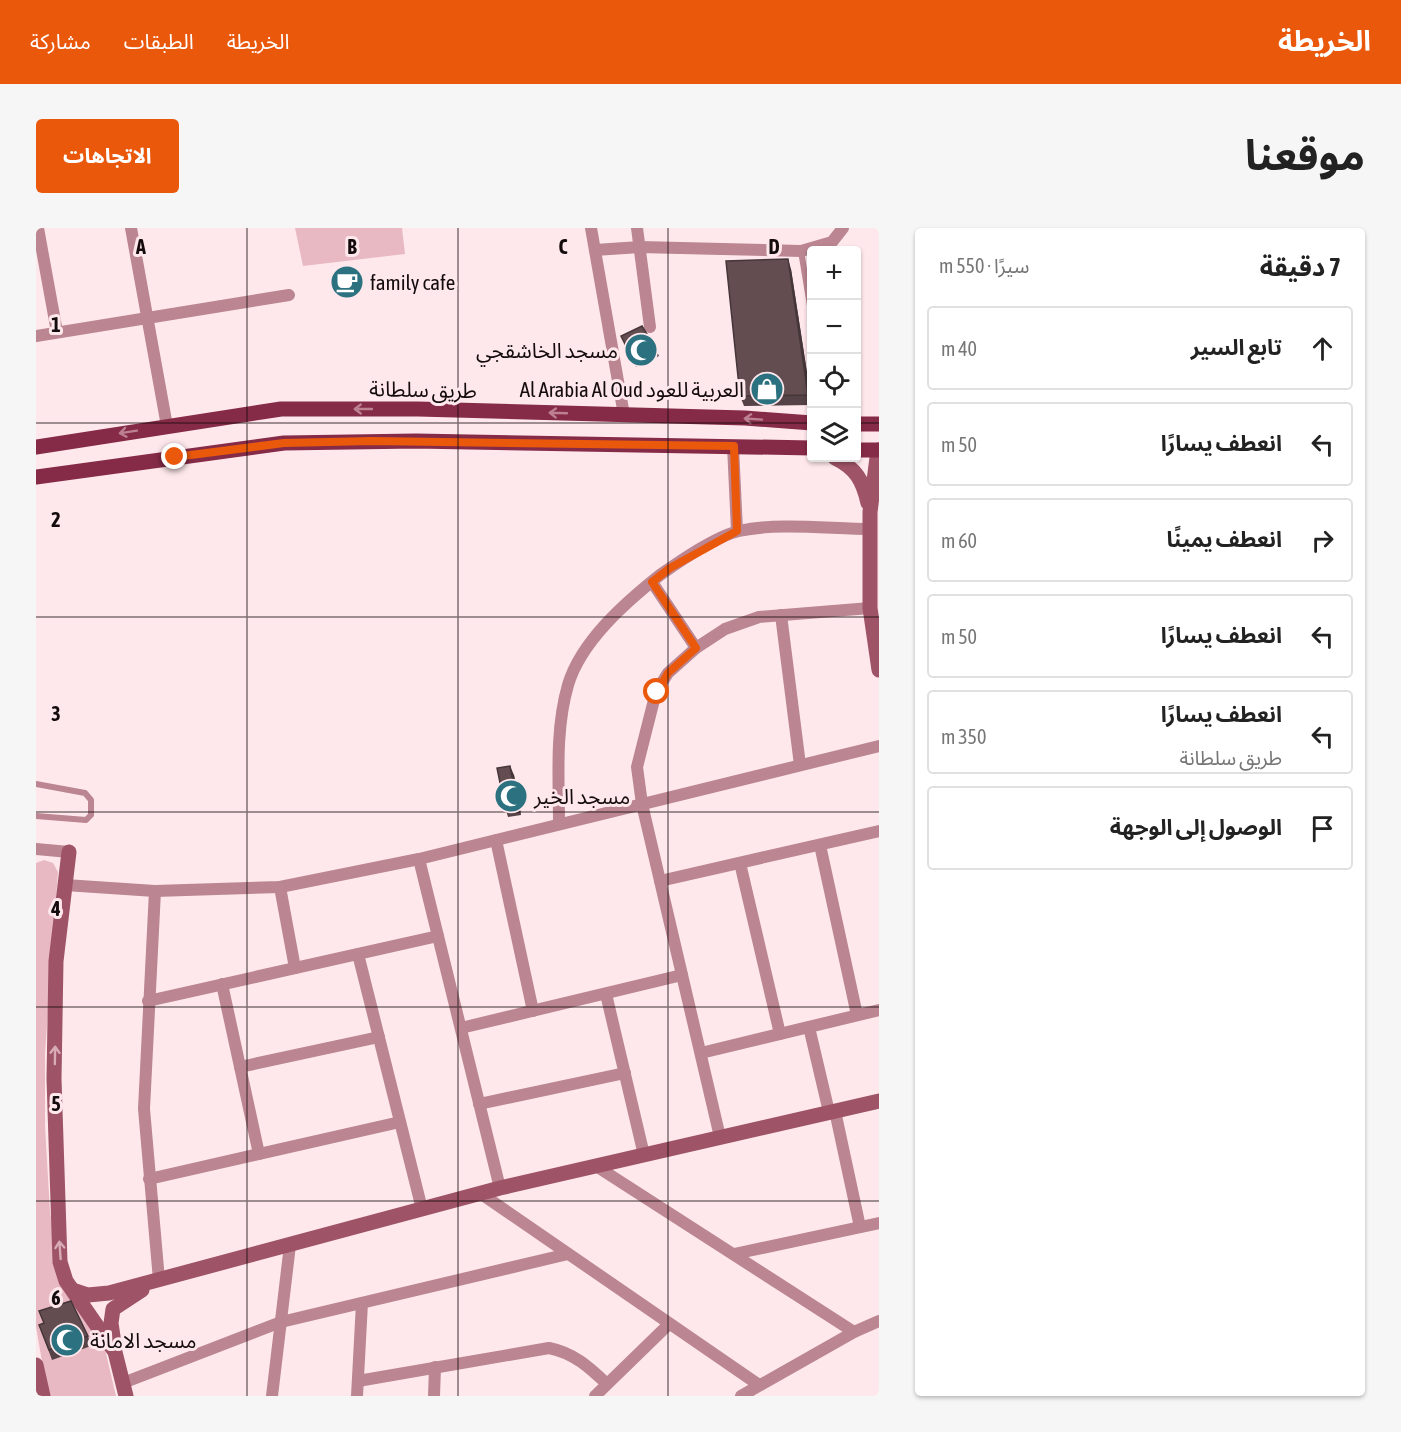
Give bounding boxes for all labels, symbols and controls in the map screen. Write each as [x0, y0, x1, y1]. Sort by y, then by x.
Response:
text: الخريطة [1278, 25, 1371, 57]
text: مشاركة [30, 29, 91, 53]
text: الطبقات [124, 29, 194, 53]
text: الخريطة [227, 29, 290, 53]
button: الاتجاهات [36, 119, 179, 193]
text: موقعنا [1245, 131, 1365, 179]
text: A [135, 235, 146, 258]
text: B [347, 235, 357, 258]
text: C [559, 235, 568, 258]
text: D [768, 235, 780, 258]
map controls [807, 246, 861, 462]
button: + [807, 246, 861, 300]
text: 7 دقيقة [1260, 252, 1341, 282]
text: سيرًا · 550 m [939, 254, 1029, 277]
cafe icon: family cafe [329, 264, 365, 300]
place label: family cafe [370, 270, 455, 294]
button: − [807, 300, 861, 354]
text: 1 [51, 313, 61, 336]
mosque icon: مسجد الخاشقجي [623, 332, 659, 368]
icon: ahead [1306, 332, 1339, 365]
text: تابع السير [1191, 334, 1282, 360]
text: 40 m [941, 337, 977, 360]
place label: مسجد الخاشقجي [476, 338, 618, 367]
button: locate [807, 354, 861, 408]
shop icon: Al Arabia Al Oud العربية للعود [749, 371, 785, 407]
street label: طريق سلطانة [369, 376, 477, 404]
place label: Al Arabia Al Oud العربية للعود [520, 377, 744, 402]
one-way arrow [354, 403, 374, 415]
one-way arrow [549, 407, 569, 418]
button: layers [807, 408, 861, 462]
one-way arrow [744, 413, 764, 424]
one-way arrow [119, 427, 138, 438]
icon: left [1306, 428, 1339, 461]
text: انعطف يسارًا [1161, 430, 1282, 456]
text: 50 m [941, 433, 977, 456]
route end [161, 443, 187, 469]
text: 2 [51, 508, 61, 531]
icon: right [1306, 524, 1339, 557]
text: انعطف يمينًا [1166, 526, 1282, 552]
text: 60 m [941, 529, 977, 552]
icon: left [1306, 620, 1339, 653]
text: انعطف يسارًا [1161, 622, 1282, 648]
text: 50 m [941, 625, 977, 648]
route start [643, 678, 669, 704]
text: انعطف يسارًا [1161, 701, 1282, 727]
text: 3 [51, 702, 61, 725]
icon: left [1306, 720, 1339, 753]
text: 350 m [941, 725, 986, 748]
text: طريق سلطانة [1179, 746, 1282, 769]
mosque icon: مسجد الخير [493, 778, 529, 814]
place label: مسجد الخير [533, 784, 630, 809]
icon: arrive [1306, 812, 1339, 845]
text: الوصول إلى الوجهة [1110, 814, 1282, 840]
text: 4 [50, 897, 61, 920]
one-way arrow [49, 1046, 61, 1066]
text: 5 [51, 1092, 61, 1115]
one-way arrow [54, 1241, 65, 1260]
text: 6 [51, 1286, 61, 1309]
mosque icon: مسجد الامانة [49, 1322, 85, 1358]
place label: مسجد الامانة [90, 1328, 197, 1352]

